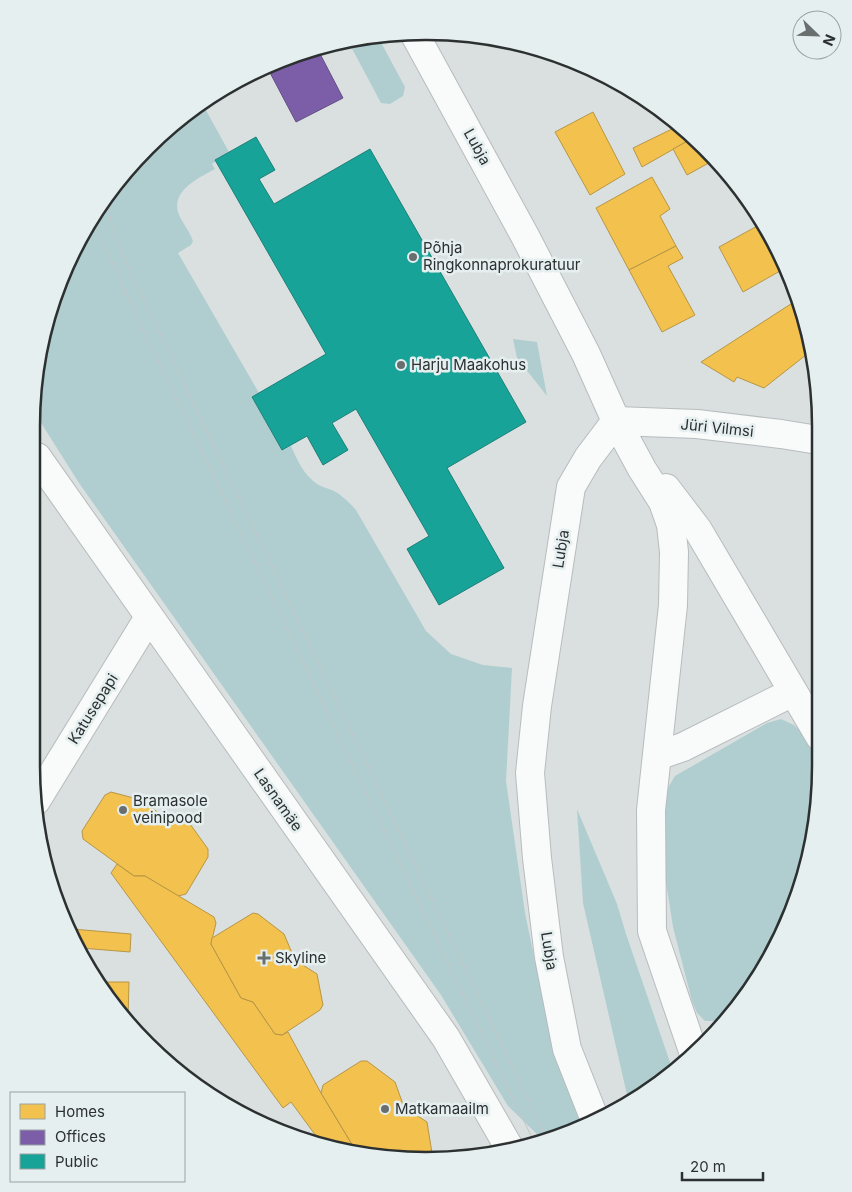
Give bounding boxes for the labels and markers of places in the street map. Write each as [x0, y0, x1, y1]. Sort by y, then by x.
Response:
place label: Põhja Ringkonnaprokuratuur [423, 238, 581, 274]
marker: Põhja Ringkonnaprokuratuur [407, 251, 419, 263]
place label: Harju Maakohus [411, 355, 526, 374]
marker: Harju Maakohus [395, 359, 407, 371]
place label: Bramasole veinipood [133, 791, 208, 827]
marker: Bramasole veinipood [117, 804, 129, 816]
place label: Skyline [275, 948, 326, 967]
marker: Skyline [257, 951, 271, 965]
place label: Matkamaailm [395, 1099, 489, 1118]
marker: Matkamaailm [379, 1103, 391, 1115]

